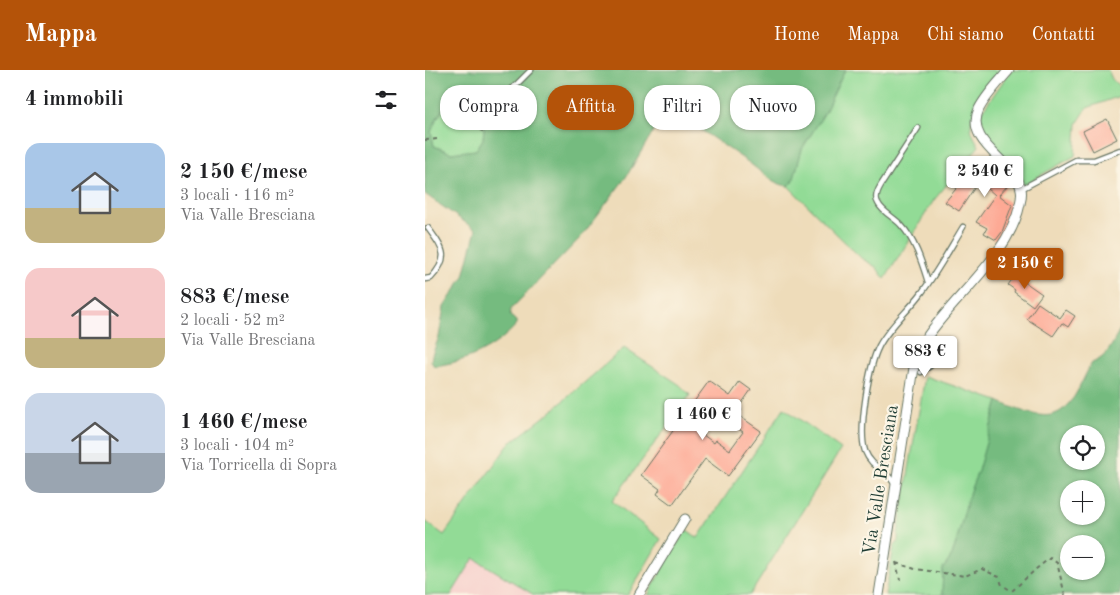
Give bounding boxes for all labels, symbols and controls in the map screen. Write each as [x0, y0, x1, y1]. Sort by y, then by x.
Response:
text: Mappa [25, 23, 97, 47]
text: Home [774, 26, 820, 44]
text: Mappa [848, 26, 899, 44]
text: Chi siamo [927, 26, 1004, 44]
text: Contatti [1032, 26, 1095, 44]
chip: Compra [440, 85, 537, 130]
chip: Affitta [547, 85, 634, 130]
chip: Filtri [644, 85, 720, 130]
chip: Nuovo [730, 85, 815, 130]
icon: filters [372, 86, 400, 114]
text: 4 immobili [25, 89, 123, 110]
pin: 2 540 € [939, 156, 1031, 198]
text: 2 150 €/mese [180, 162, 308, 183]
icon: home [65, 163, 125, 223]
text: 2 540 € [957, 164, 1013, 180]
text: 3 locali · 116 m² [180, 188, 294, 204]
text: Via Valle Bresciana [180, 208, 315, 224]
pin: 2 150 € [979, 248, 1071, 290]
text: 2 150 € [997, 256, 1053, 272]
text: 883 €/mese [180, 287, 290, 308]
icon: home [65, 288, 125, 348]
text: 2 locali · 52 m² [180, 313, 285, 329]
text: Via Valle Bresciana [180, 333, 315, 349]
pin: 883 € [890, 336, 960, 378]
text: 883 € [904, 344, 946, 360]
pin: 1 460 € [657, 398, 749, 441]
street label: Via Valle Bresciana [860, 403, 902, 557]
text: 1 460 € [675, 407, 731, 423]
text: 1 460 €/mese [180, 412, 308, 433]
icon: home [65, 413, 125, 473]
map controls [1060, 425, 1105, 580]
button: locate [1060, 425, 1105, 470]
text: 3 locali · 104 m² [180, 438, 294, 454]
text: Via Torricella di Sopra [180, 458, 337, 474]
button: + [1060, 480, 1105, 525]
button: − [1060, 535, 1105, 580]

